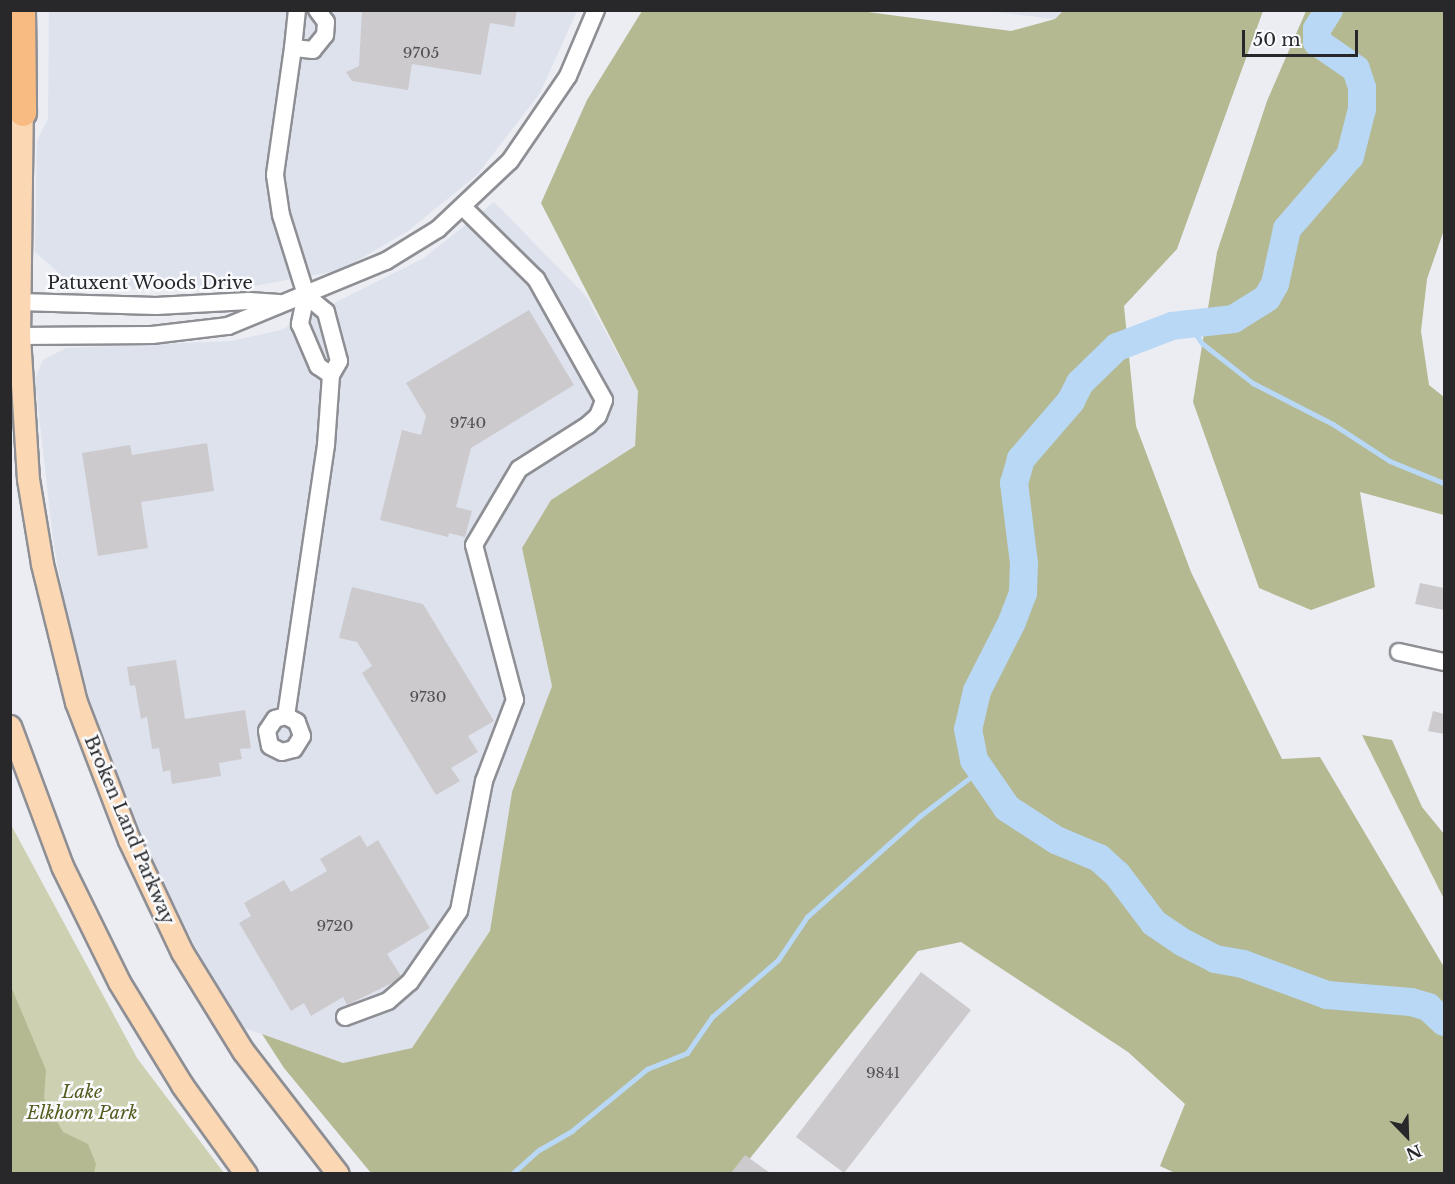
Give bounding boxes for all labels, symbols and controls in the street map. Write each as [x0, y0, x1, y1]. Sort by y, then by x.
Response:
scale bar [1245, 18, 1360, 56]
text: 50 m [1253, 29, 1301, 51]
house number: 9705 [403, 44, 439, 62]
street label: Patuxent Woods Drive [47, 272, 253, 294]
house number: 9740 [450, 414, 486, 432]
house number: 9730 [409, 688, 447, 706]
street label: Broken Land Parkway [79, 732, 179, 928]
house number: 9720 [316, 917, 354, 935]
house number: 9841 [866, 1064, 900, 1082]
park label: Lake Elkhorn Park [26, 1082, 138, 1124]
north arrow [1377, 1106, 1437, 1166]
text: N [1403, 1140, 1425, 1165]

